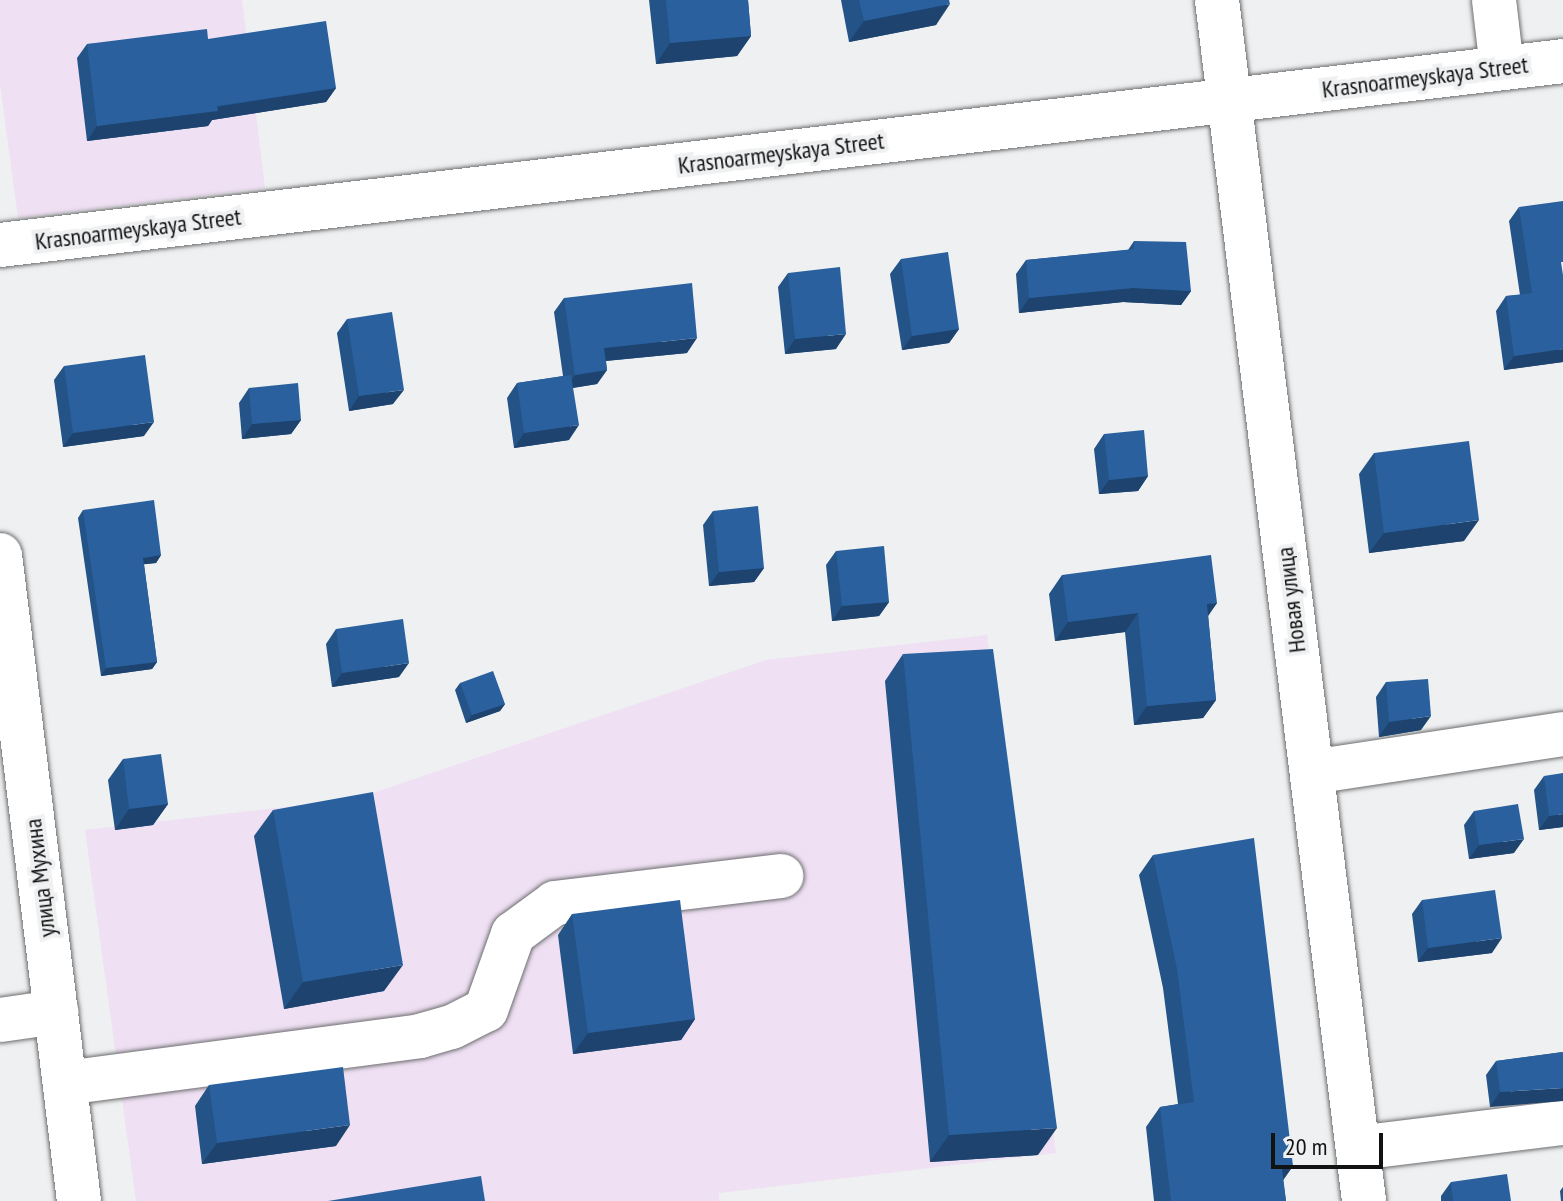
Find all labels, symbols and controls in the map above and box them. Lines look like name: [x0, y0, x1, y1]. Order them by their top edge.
street label: Krasnoarmeyskaya Street: [1320, 50, 1530, 104]
street label: Krasnoarmeyskaya Street: [676, 126, 886, 180]
street label: Krasnoarmeyskaya Street: [33, 202, 243, 256]
street label: Новая улица: [1270, 546, 1312, 654]
street label: улица Мухина: [18, 817, 62, 939]
scale bar: [1275, 1117, 1387, 1167]
text: 20 m: [1285, 1131, 1327, 1162]

